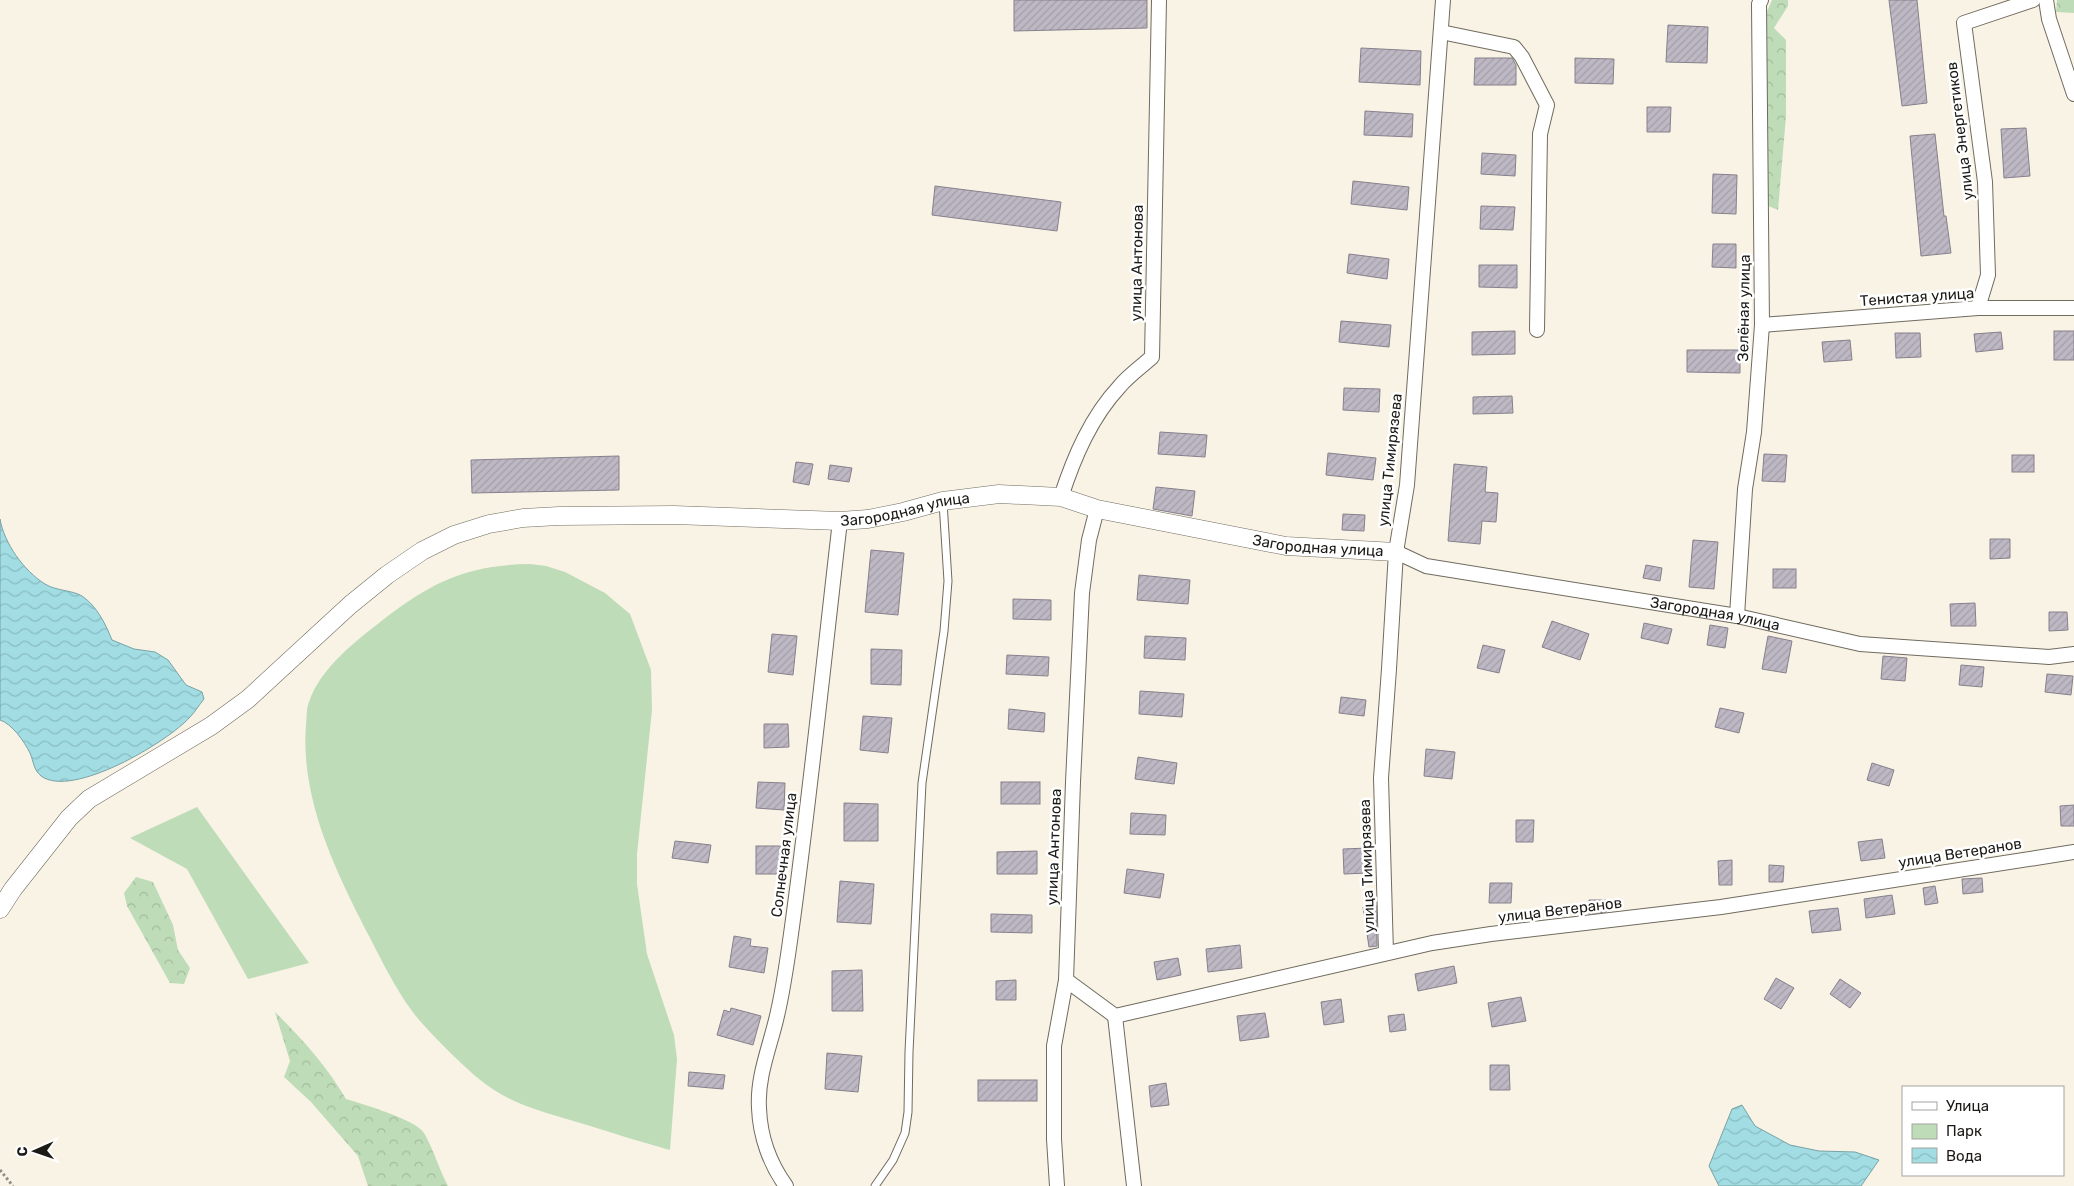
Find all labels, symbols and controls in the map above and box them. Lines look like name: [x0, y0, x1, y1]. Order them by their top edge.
street label: улица Энергетиков: [1943, 61, 1977, 201]
street label: улица Антонова: [1127, 204, 1147, 322]
street label: Зелёная улица: [1734, 254, 1754, 362]
street label: Тенистая улица: [1859, 284, 1975, 310]
street label: улица Тимирязева: [1374, 392, 1406, 528]
street label: Загородная улица: [840, 489, 971, 530]
street label: Загородная улица: [1251, 531, 1384, 560]
street label: Загородная улица: [1649, 593, 1782, 634]
street label: улица Антонова: [1043, 788, 1065, 906]
street label: Солнечная улица: [767, 792, 801, 918]
street label: улица Тимирязева: [1356, 799, 1378, 933]
street label: улица Ветеранов: [1897, 834, 2023, 872]
street label: улица Ветеранов: [1497, 893, 1623, 927]
legend: [1902, 1086, 2064, 1176]
text: Улица: [1946, 1097, 1989, 1115]
text: Парк: [1946, 1122, 1982, 1140]
north arrow: [10, 1126, 60, 1176]
text: С: [14, 1146, 31, 1157]
text: Вода: [1946, 1147, 1982, 1165]

